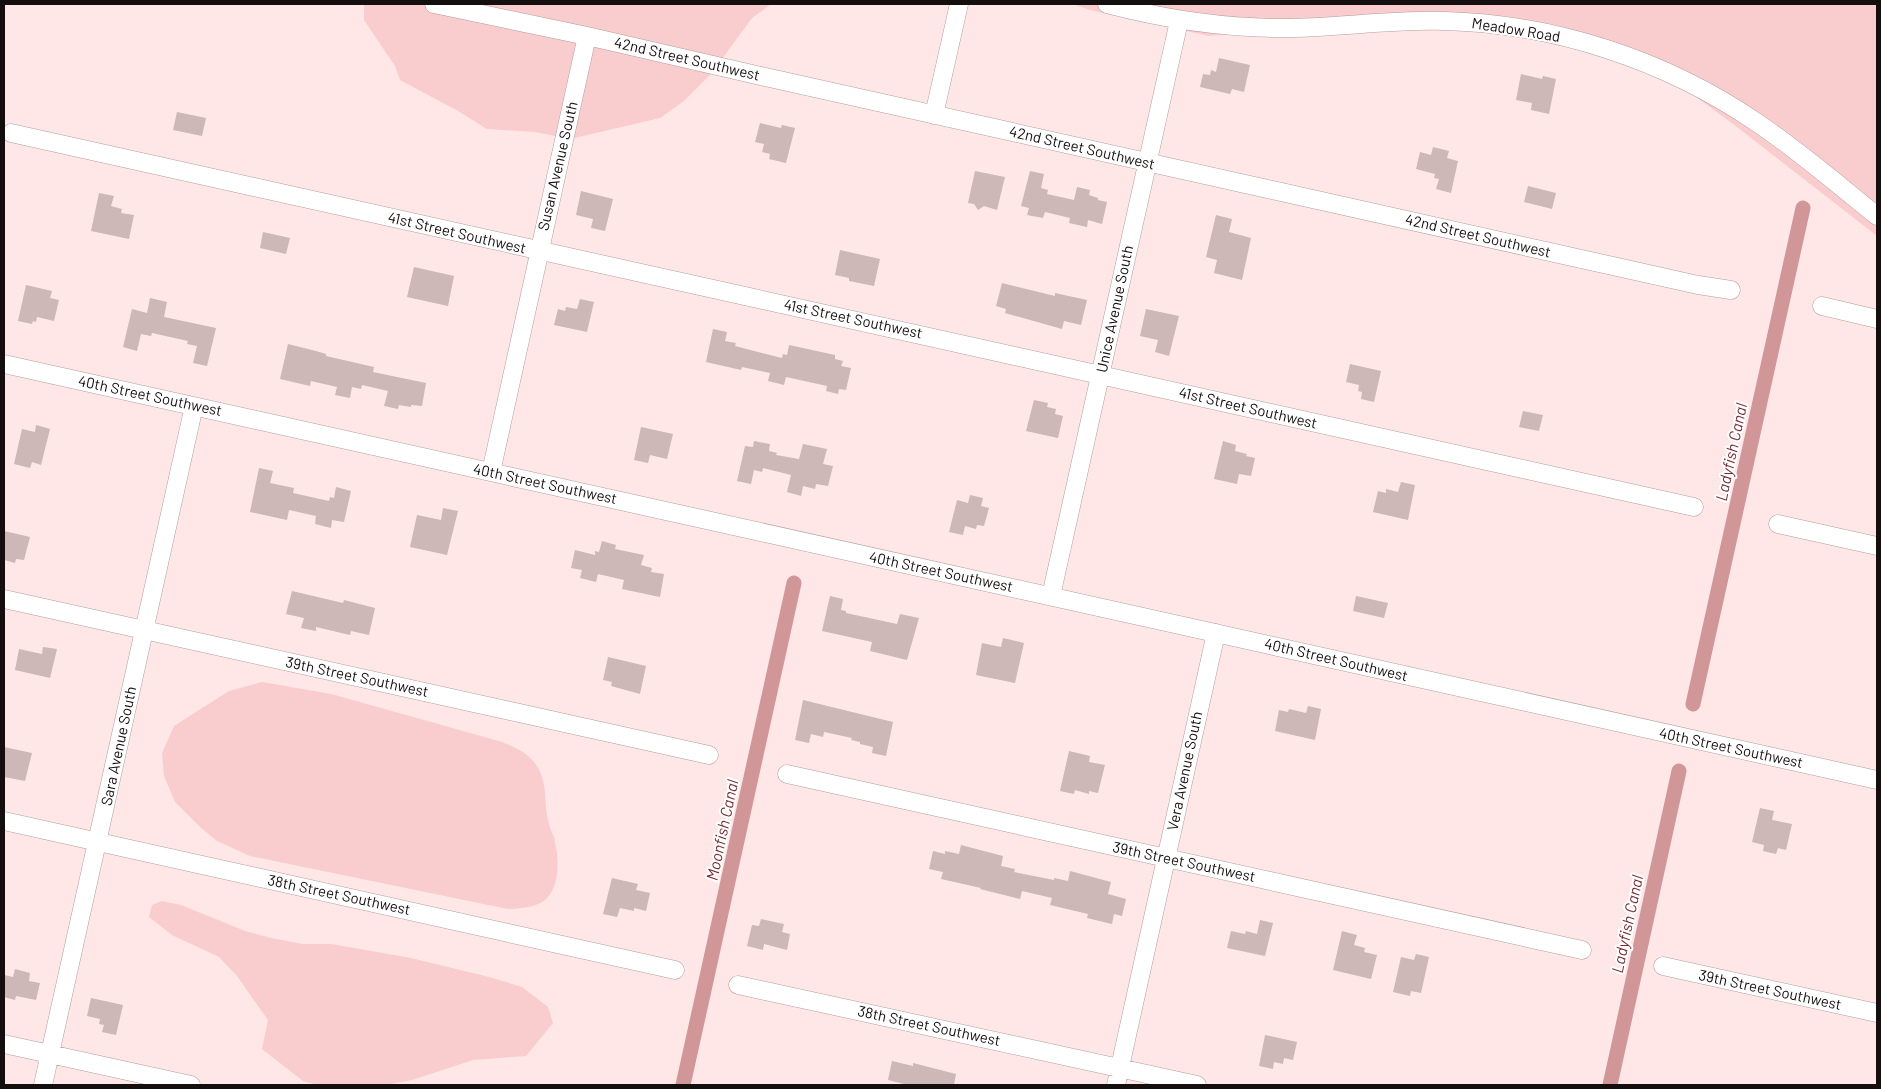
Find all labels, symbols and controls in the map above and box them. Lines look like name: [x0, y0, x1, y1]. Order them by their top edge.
street label: Meadow Road: [1471, 13, 1562, 45]
street label: 42nd Street Southwest: [613, 33, 762, 84]
street label: Susan Avenue South: [533, 99, 581, 232]
street label: 42nd Street Southwest: [1008, 122, 1157, 173]
street label: 41st Street Southwest: [386, 207, 528, 257]
street label: 42nd Street Southwest: [1404, 210, 1553, 261]
street label: Unice Avenue South: [1092, 244, 1136, 374]
street label: 41st Street Southwest: [782, 295, 924, 342]
street label: 40th Street Southwest: [77, 371, 224, 419]
street label: 41st Street Southwest: [1177, 382, 1319, 432]
water label: Ladyfish Canal: [1711, 401, 1750, 503]
street label: 40th Street Southwest: [472, 459, 619, 507]
street label: 40th Street Southwest: [868, 547, 1015, 595]
street label: 40th Street Southwest: [1263, 634, 1410, 684]
street label: 39th Street Southwest: [284, 652, 430, 700]
street label: Sara Avenue South: [97, 684, 139, 807]
street label: Vera Avenue South: [1163, 710, 1205, 832]
street label: 40th Street Southwest: [1658, 723, 1805, 771]
water label: Moonfish Canal: [702, 777, 742, 882]
street label: 39th Street Southwest: [1111, 837, 1257, 885]
street label: 38th Street Southwest: [266, 870, 412, 918]
water label: Ladyfish Canal: [1607, 873, 1646, 975]
street label: 39th Street Southwest: [1697, 965, 1843, 1013]
street label: 38th Street Southwest: [856, 1001, 1002, 1049]

